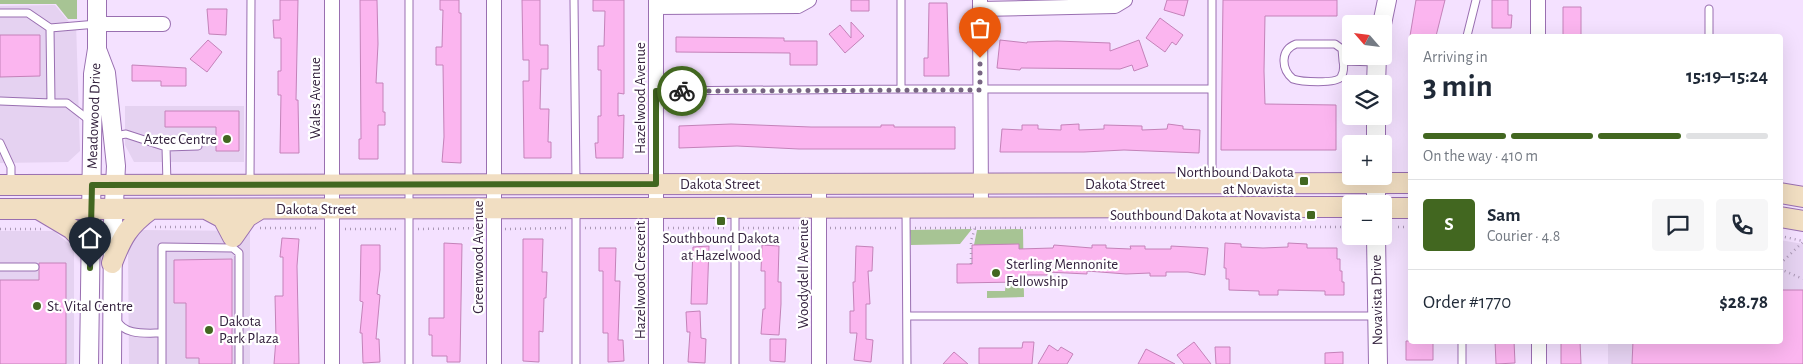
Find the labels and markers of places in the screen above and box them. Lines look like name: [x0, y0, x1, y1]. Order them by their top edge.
pin: [959, 7, 1001, 58]
place label: Aztec Centre: [144, 132, 217, 147]
marker: Aztec Centre: [221, 133, 233, 145]
place label: Northbound Dakota at Novavista: [1177, 165, 1294, 197]
marker: Northbound Dakota at Novavista: [1298, 175, 1310, 187]
place label: Southbound Dakota at Novavista: [1110, 208, 1301, 223]
marker: Southbound Dakota at Novavista: [1305, 209, 1317, 221]
marker: Southbound Dakota at Hazelwood: [715, 215, 727, 227]
pin: [69, 217, 111, 268]
place label: Southbound Dakota at Hazelwood: [662, 231, 780, 263]
place label: Sterling Mennonite Fellowship: [1006, 257, 1118, 289]
marker: Sterling Mennonite Fellowship: [990, 267, 1002, 279]
place label: St. Vital Centre: [47, 299, 133, 314]
marker: St. Vital Centre: [31, 300, 43, 312]
place label: Dakota Park Plaza: [219, 314, 279, 346]
marker: Dakota Park Plaza: [203, 324, 215, 336]

